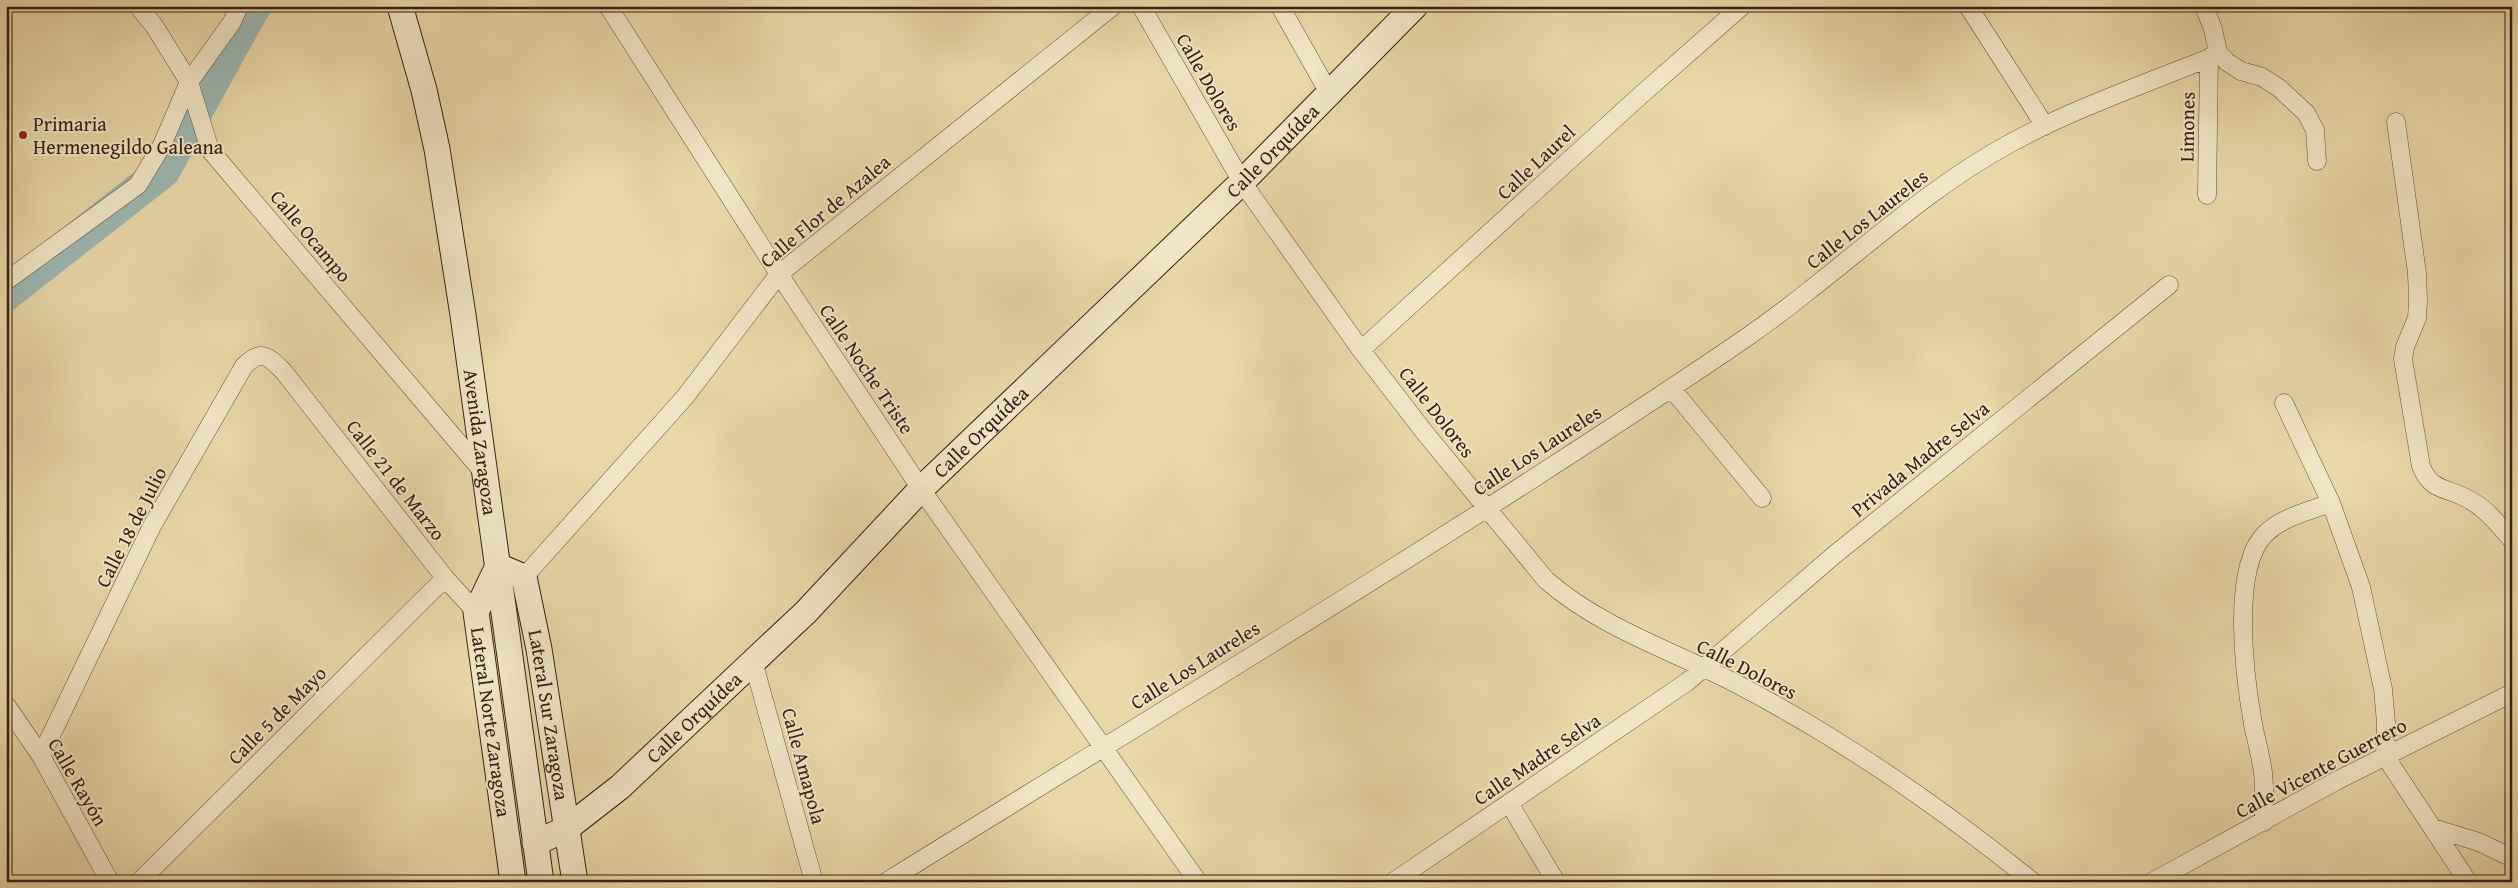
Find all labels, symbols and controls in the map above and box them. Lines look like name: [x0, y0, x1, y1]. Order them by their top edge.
street label: Calle Dolores: [1170, 27, 1249, 136]
street label: Limones: [2171, 91, 2202, 162]
street label: Calle Orquídea: [1219, 96, 1326, 204]
place label: Primaria Hermenegildo Galeana: [33, 109, 224, 161]
street label: Calle Laurel: [1490, 117, 1582, 206]
marker: Primaria Hermenegildo Galeana: [17, 129, 29, 141]
street label: Calle Flor de Azalea: [753, 147, 897, 274]
street label: Calle Los Laureles: [1799, 162, 1934, 276]
street label: Calle Ocampo: [264, 183, 359, 288]
street label: Calle Noche Triste: [813, 298, 922, 440]
street label: Calle Dolores: [1392, 360, 1482, 464]
street label: Avenida Zaragoza: [457, 367, 505, 517]
street label: Calle Orquídea: [926, 378, 1035, 484]
street label: Privada Madre Selva: [1844, 393, 1995, 523]
street label: Calle Los Laureles: [1467, 397, 1607, 502]
street label: Calle 21 de Marzo: [340, 413, 453, 546]
street label: Calle 18 de Julio: [88, 461, 173, 592]
street label: Calle Los Laureles: [1124, 613, 1265, 716]
street label: Lateral Norte Zaragoza: [464, 625, 519, 819]
street label: Lateral Sur Zaragoza: [521, 627, 577, 803]
street label: Calle Dolores: [1692, 631, 1802, 706]
street label: Calle 5 de Mayo: [221, 659, 333, 771]
street label: Calle Orquídea: [639, 664, 748, 769]
street label: Calle Amapola: [775, 704, 834, 828]
street label: Calle Madre Selva: [1468, 705, 1606, 812]
street label: Calle Vicente Guerrero: [2230, 710, 2411, 825]
street label: Calle Rayón: [41, 732, 115, 831]

